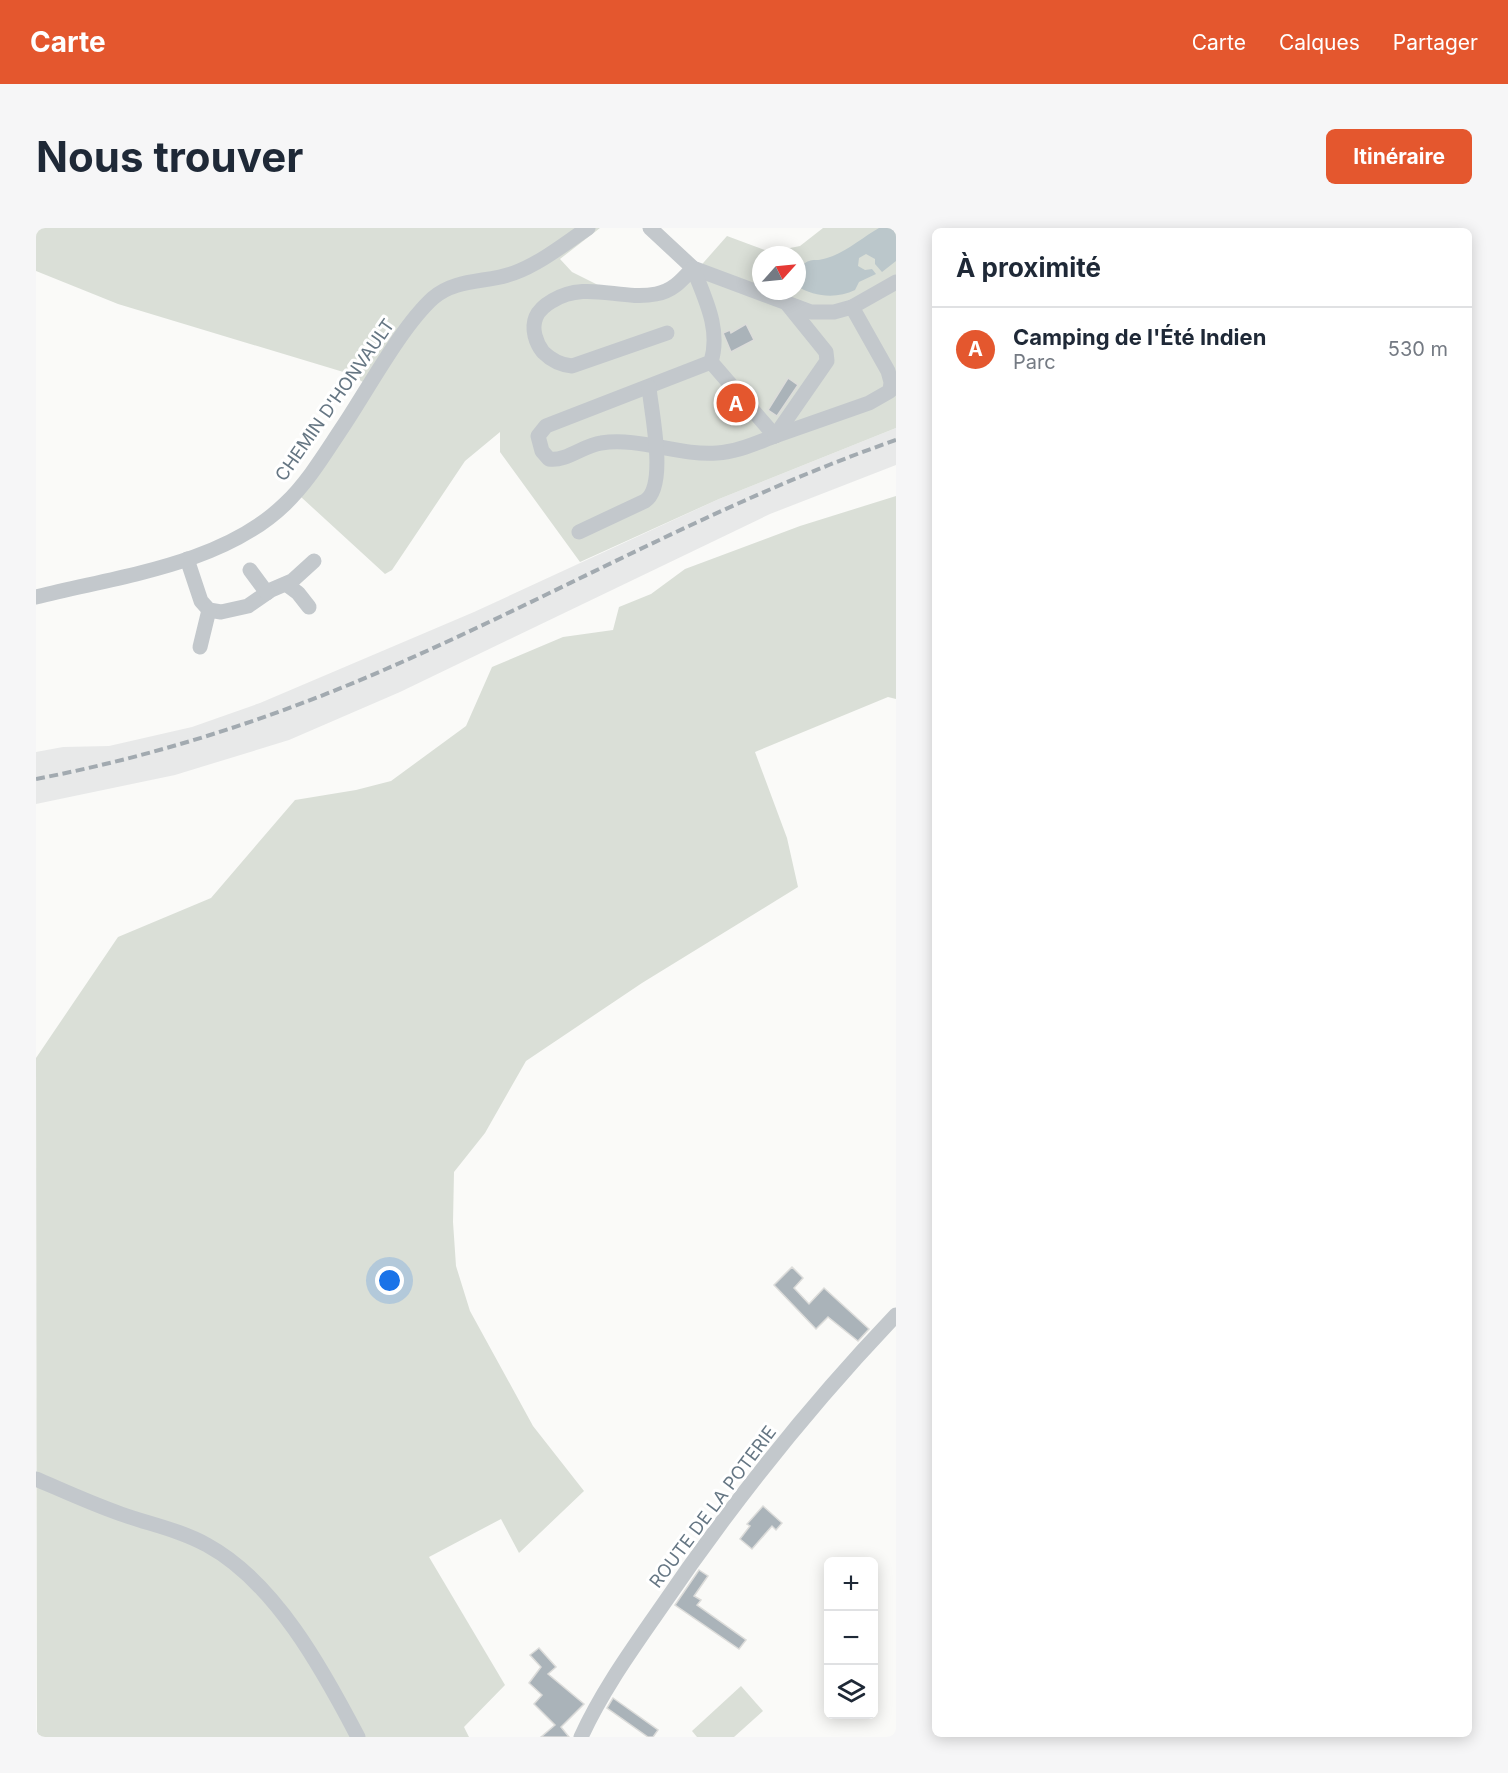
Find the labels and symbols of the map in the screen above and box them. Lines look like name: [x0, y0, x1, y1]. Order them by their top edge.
north arrow: [752, 246, 806, 300]
street label: CHEMIN D'HONVAULT: [271, 315, 399, 485]
pin: A: [716, 380, 756, 426]
your location: [375, 1266, 404, 1295]
street label: ROUTE DE LA POTERIE: [645, 1422, 780, 1592]

